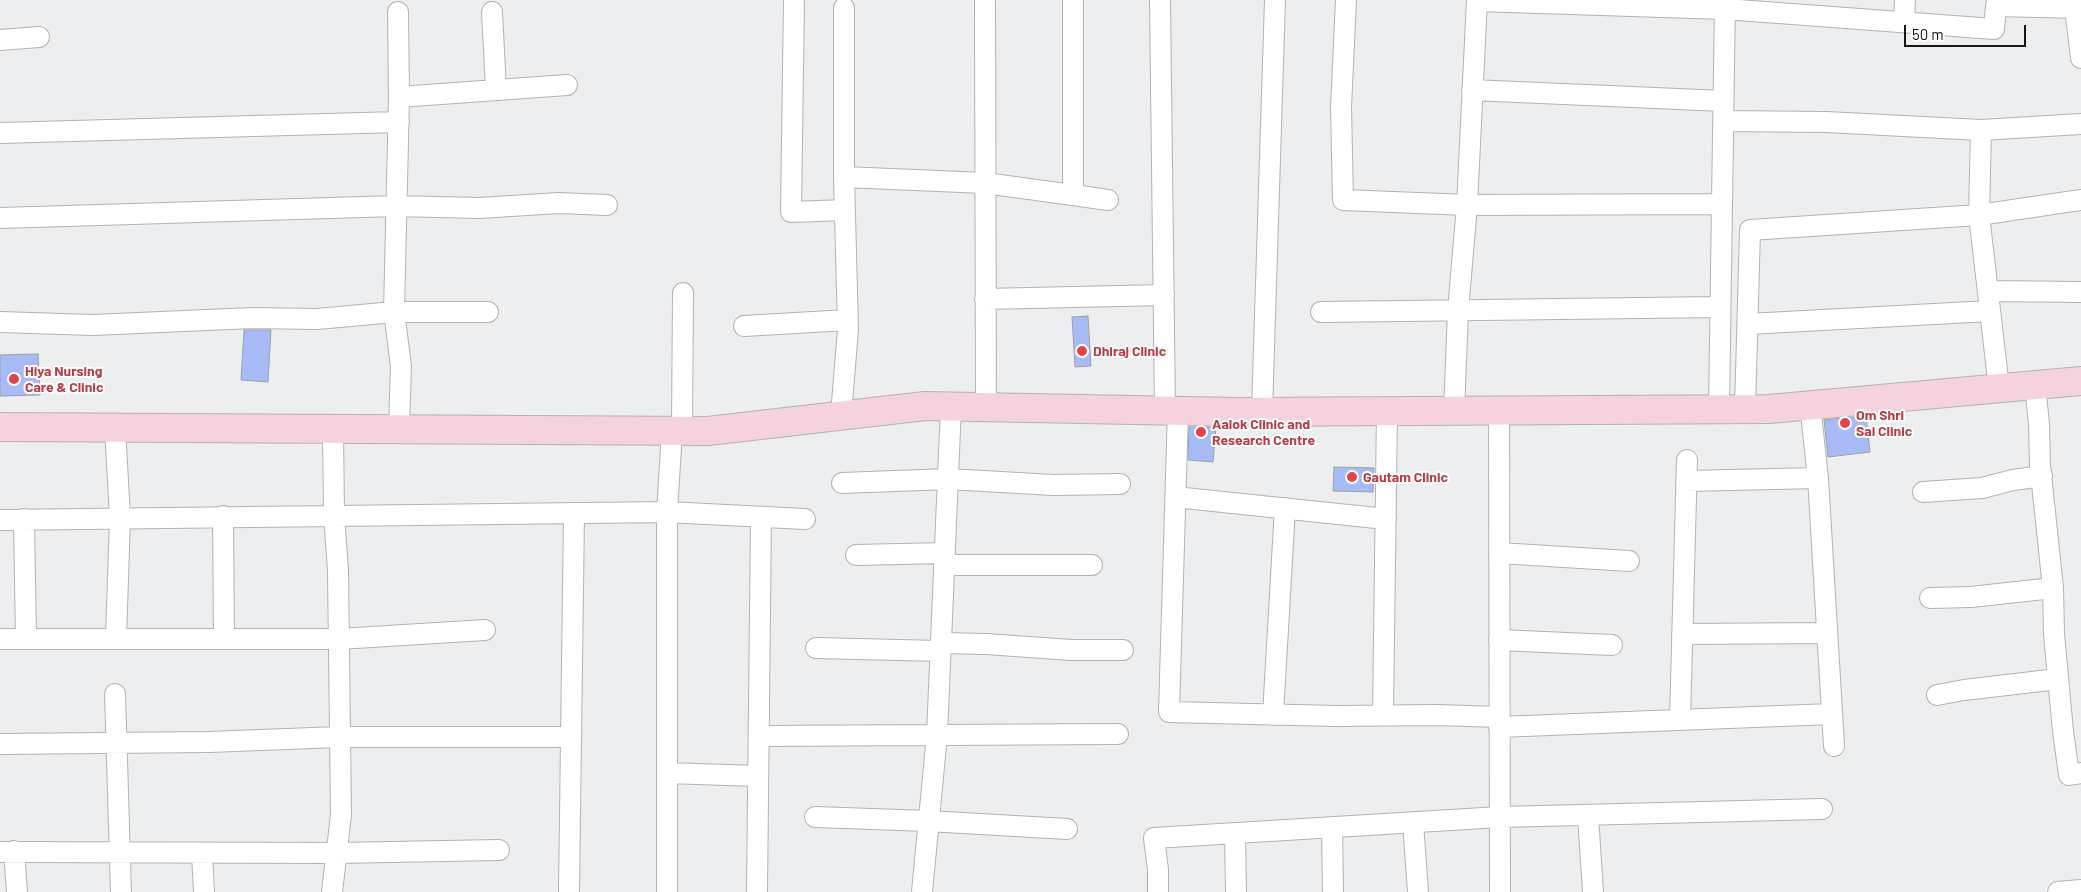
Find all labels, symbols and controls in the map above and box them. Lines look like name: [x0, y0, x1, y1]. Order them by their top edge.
scale bar: [1906, 15, 2028, 47]
text: 50 m: [1912, 25, 1944, 43]
place label: Dhiraj Clinic: [1093, 343, 1166, 359]
marker: Dhiraj Clinic: [1075, 344, 1089, 358]
place label: Hiya Nursing Care & Clinic: [25, 363, 103, 396]
marker: Hiya Nursing Care & Clinic: [7, 372, 21, 386]
place label: Om Shri Sai Clinic: [1856, 407, 1912, 440]
place label: Aalok Clinic and Research Centre: [1212, 416, 1315, 448]
marker: Om Shri Sai Clinic: [1838, 416, 1852, 430]
marker: Aalok Clinic and Research Centre: [1194, 425, 1208, 439]
place label: Gautam Clinic: [1363, 469, 1448, 485]
marker: Gautam Clinic: [1345, 470, 1359, 484]

